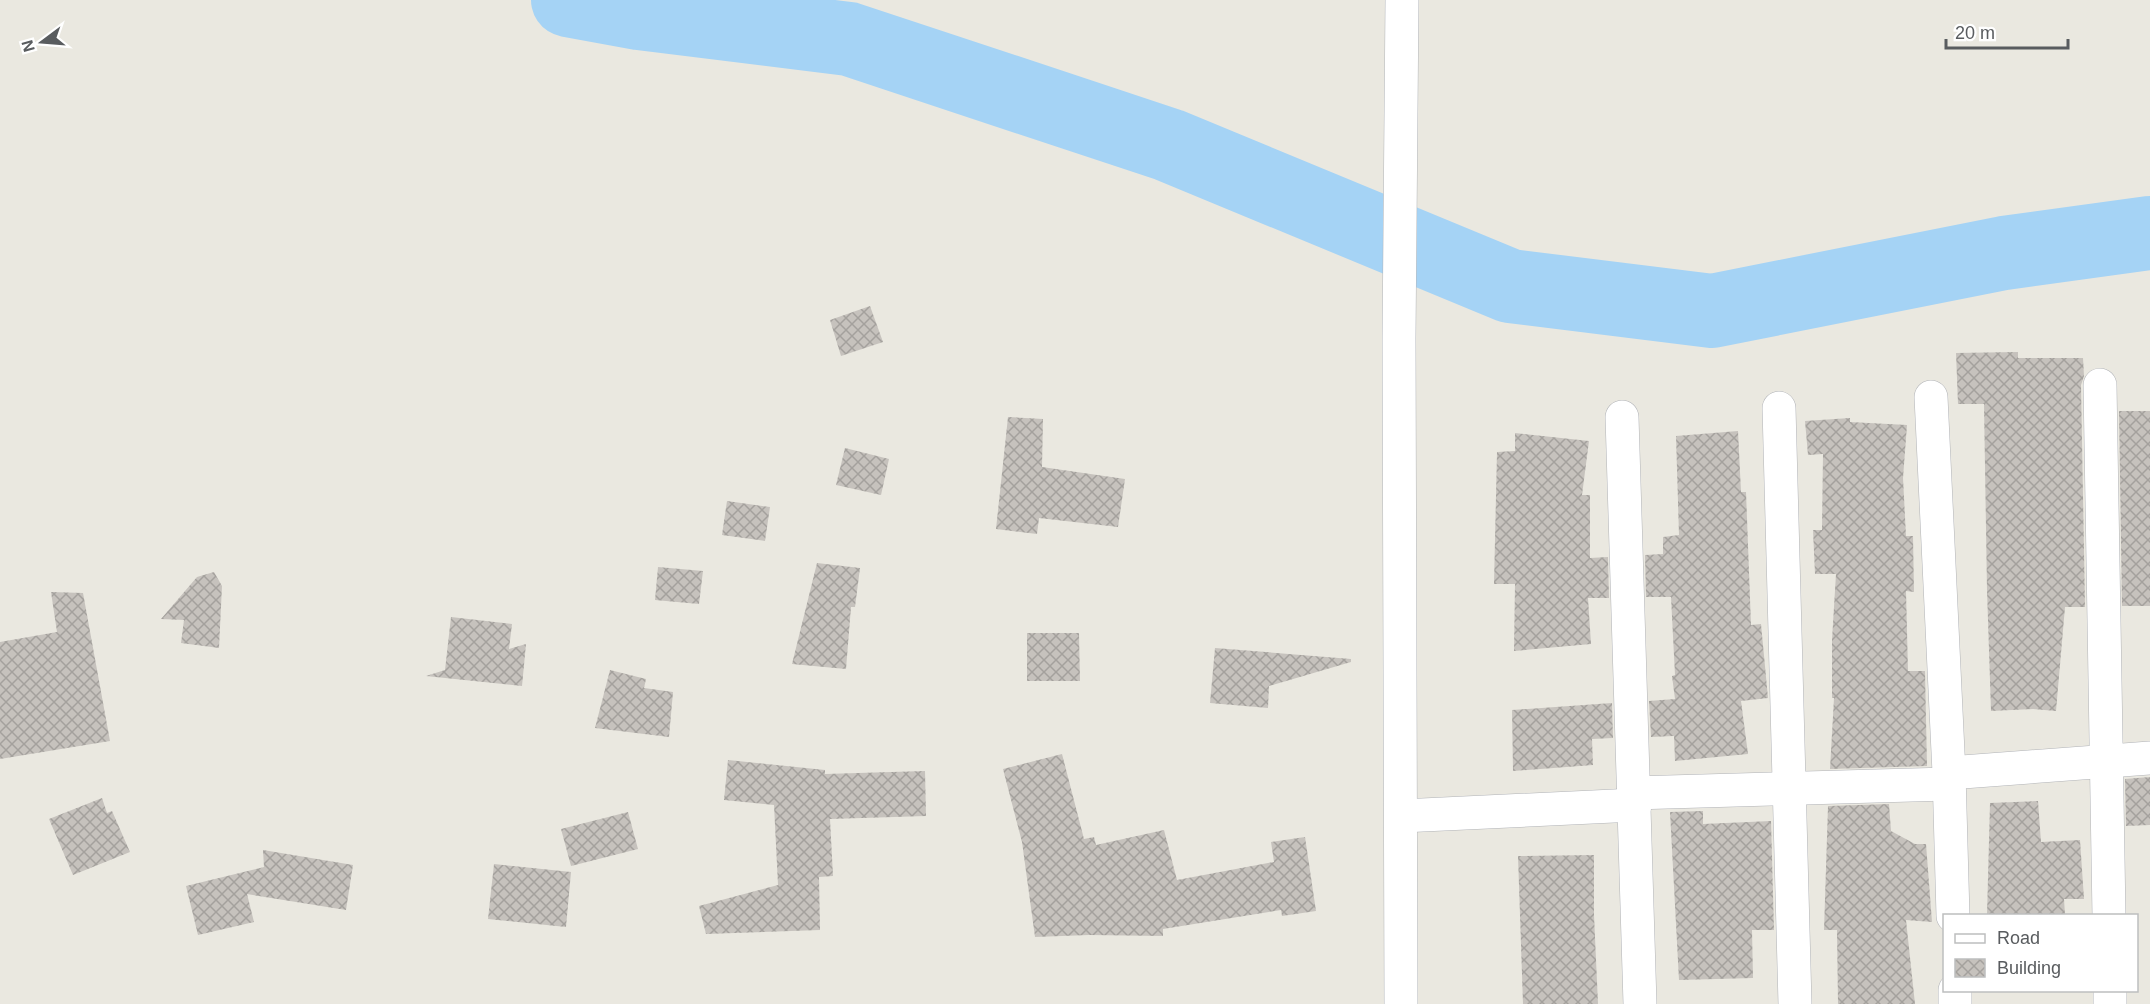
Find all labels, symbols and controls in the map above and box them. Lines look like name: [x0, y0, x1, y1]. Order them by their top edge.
north arrow: [12, 12, 72, 72]
scale bar: [1946, 12, 2068, 50]
text: 20 m: [1955, 23, 1995, 43]
text: N: [18, 38, 38, 54]
legend: [1943, 914, 2138, 992]
text: Road: [1997, 928, 2040, 948]
text: Building: [1997, 958, 2061, 978]

